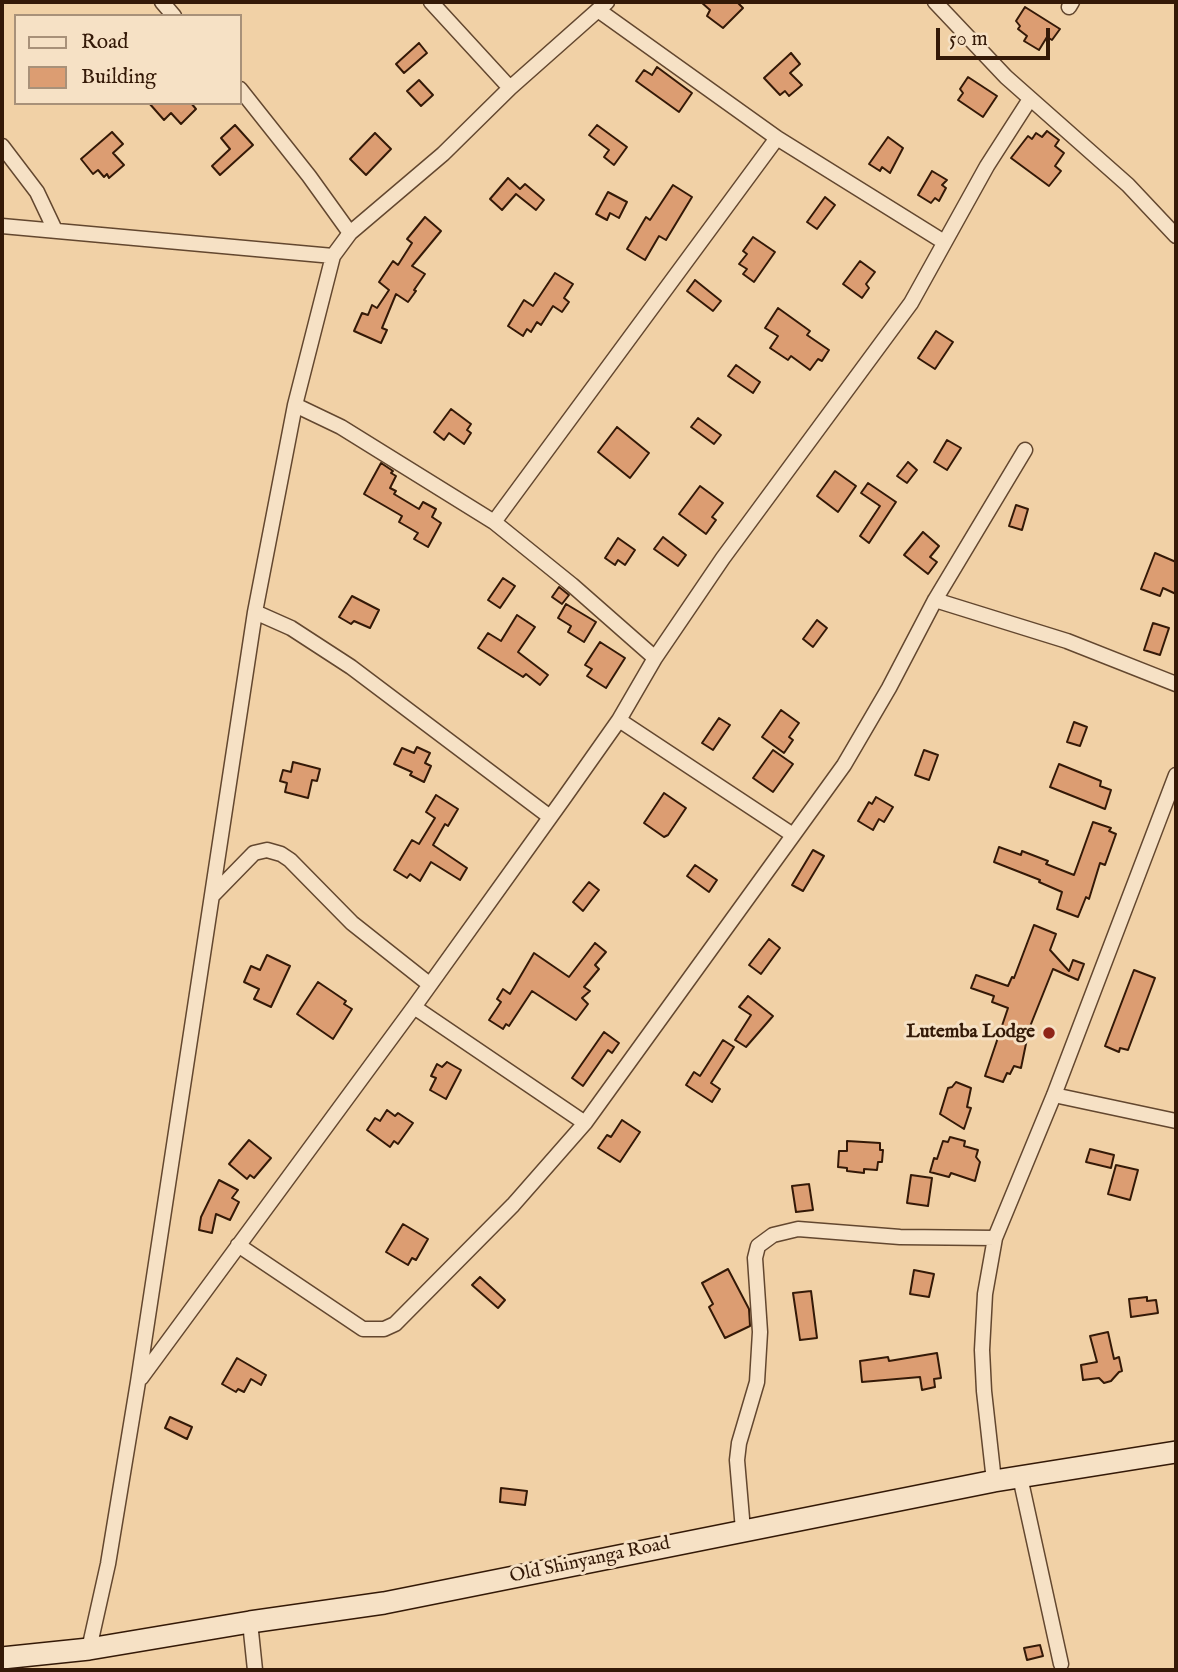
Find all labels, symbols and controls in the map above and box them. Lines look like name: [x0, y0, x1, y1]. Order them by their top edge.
legend: [14, 14, 242, 105]
scale bar: [940, 14, 1054, 58]
text: 50 m: [949, 26, 988, 53]
text: Road: [81, 29, 128, 56]
text: Building: [81, 64, 156, 91]
place label: Lutemba Lodge: [906, 1022, 1035, 1044]
marker: Lutemba Lodge: [1041, 1025, 1057, 1041]
street label: Old Shinyanga Road: [508, 1533, 672, 1589]

